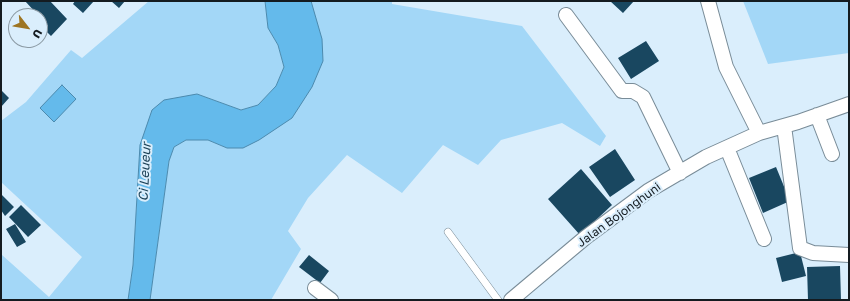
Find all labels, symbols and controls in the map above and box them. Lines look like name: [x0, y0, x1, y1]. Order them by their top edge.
north arrow: [8, 8, 48, 48]
text: U: [30, 27, 45, 41]
water label: Ci Leueur: [136, 142, 154, 202]
street label: Jalan Bojonghuni: [574, 180, 664, 250]

